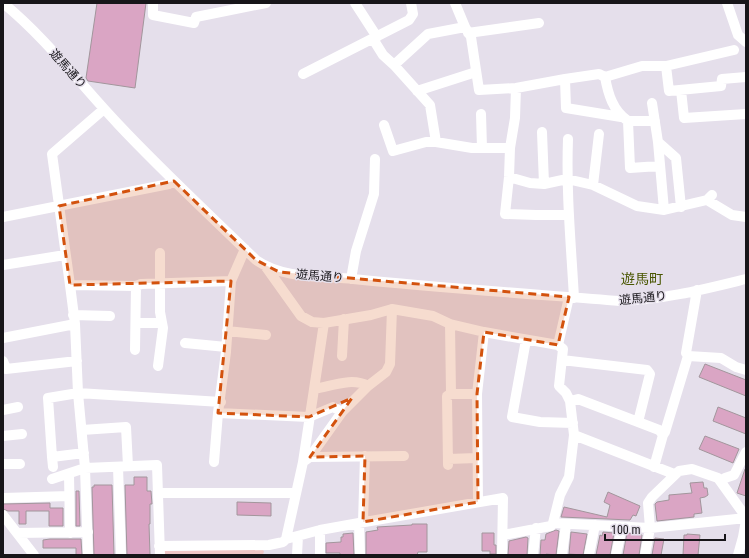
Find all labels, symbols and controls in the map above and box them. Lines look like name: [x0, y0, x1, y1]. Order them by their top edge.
street label: 遊馬通り: [47, 46, 89, 92]
street label: 遊馬通り: [295, 267, 345, 285]
district label: 遊馬町: [621, 271, 663, 287]
street label: 遊馬通り: [618, 289, 668, 307]
scale bar: [605, 516, 725, 542]
text: 100 m: [611, 523, 641, 537]

